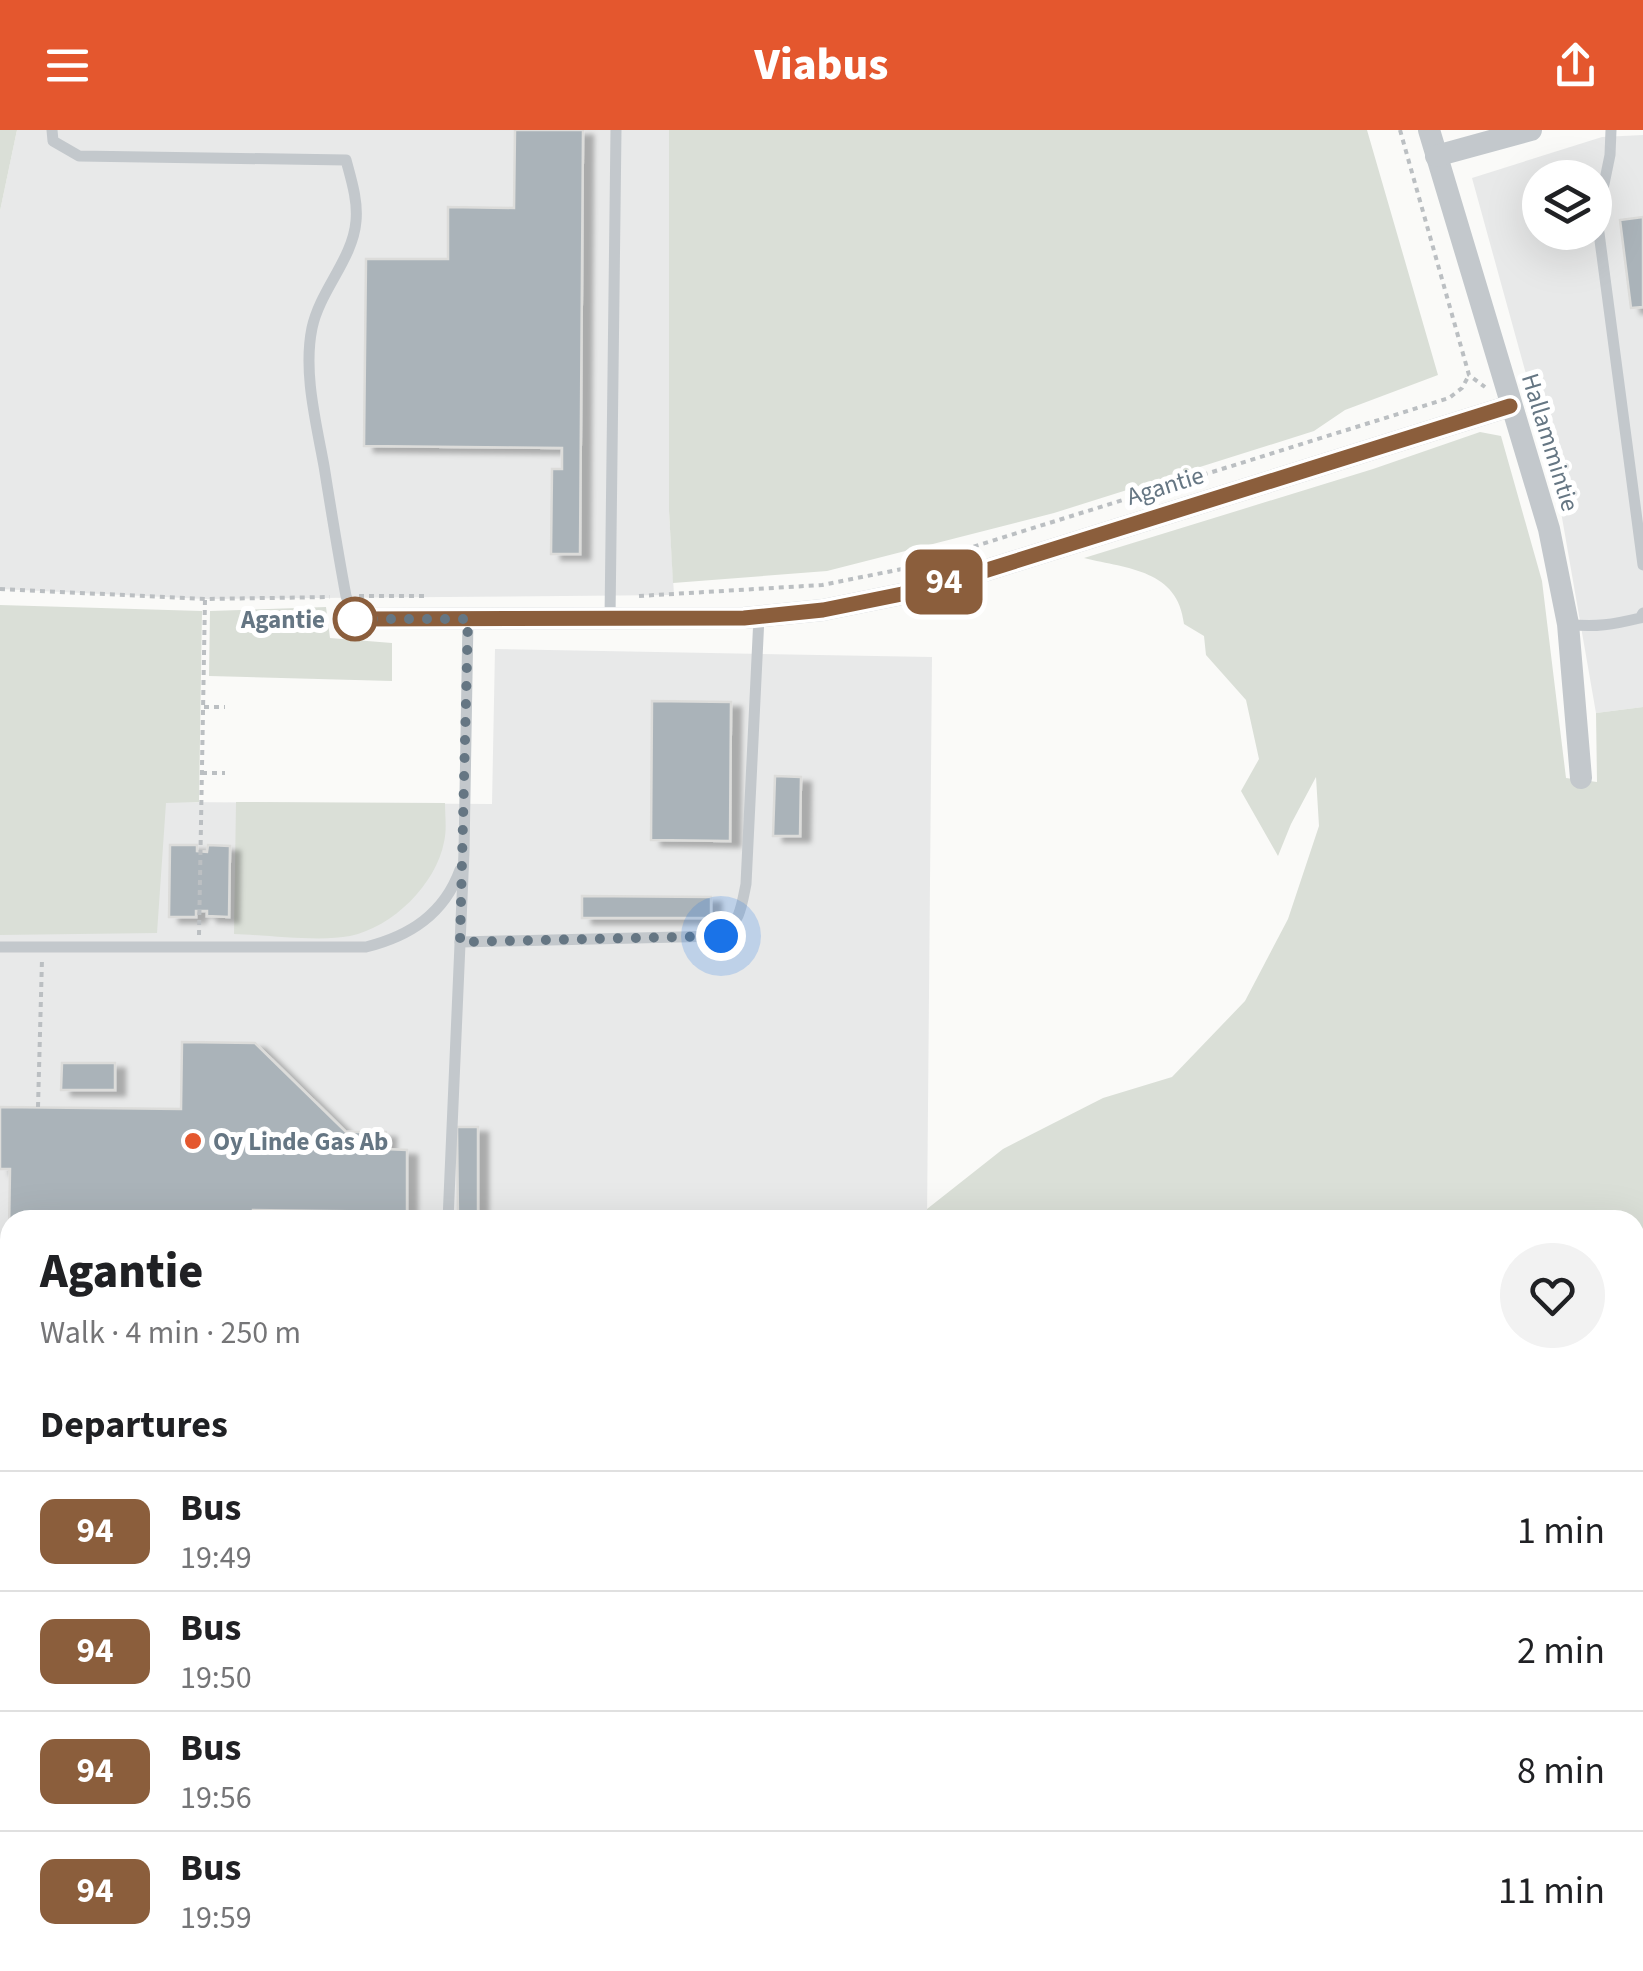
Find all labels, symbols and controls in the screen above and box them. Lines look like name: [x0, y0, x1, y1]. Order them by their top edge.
text: Viabus: [755, 33, 888, 97]
icon: menu: [40, 38, 95, 93]
icon: share: [1548, 38, 1603, 93]
map controls: [1522, 160, 1612, 250]
button: layers: [1522, 160, 1612, 250]
street label: Hallammintie: [1512, 369, 1588, 516]
street label: Agantie: [1122, 457, 1208, 515]
line badge: 94: [899, 550, 989, 614]
text: 94: [926, 557, 962, 607]
marker: Agantie: [334, 598, 376, 640]
place label: Agantie: [240, 602, 325, 638]
your location: [696, 911, 746, 961]
place label: Oy Linde Gas Ab: [213, 1124, 388, 1160]
marker: Oy Linde Gas Ab: [182, 1130, 204, 1152]
text: Agantie: [40, 1238, 203, 1306]
button: heart: [1500, 1243, 1605, 1348]
text: Walk · 4 min · 250 m: [40, 1310, 301, 1356]
text: Departures: [40, 1398, 228, 1452]
text: Bus: [180, 1481, 241, 1535]
text: 1 min: [1517, 1504, 1605, 1558]
text: 94: [77, 1506, 113, 1556]
text: 19:49: [180, 1535, 252, 1581]
text: Bus: [180, 1601, 241, 1655]
text: 2 min: [1517, 1624, 1605, 1678]
text: 94: [77, 1626, 113, 1676]
text: 19:50: [180, 1655, 252, 1701]
text: Bus: [180, 1721, 241, 1775]
text: 8 min: [1517, 1744, 1605, 1798]
text: 94: [77, 1746, 113, 1796]
text: 19:56: [180, 1775, 252, 1821]
text: Bus: [180, 1841, 241, 1895]
text: 11 min: [1498, 1864, 1605, 1918]
text: 94: [77, 1866, 113, 1916]
text: 19:59: [180, 1895, 252, 1941]

